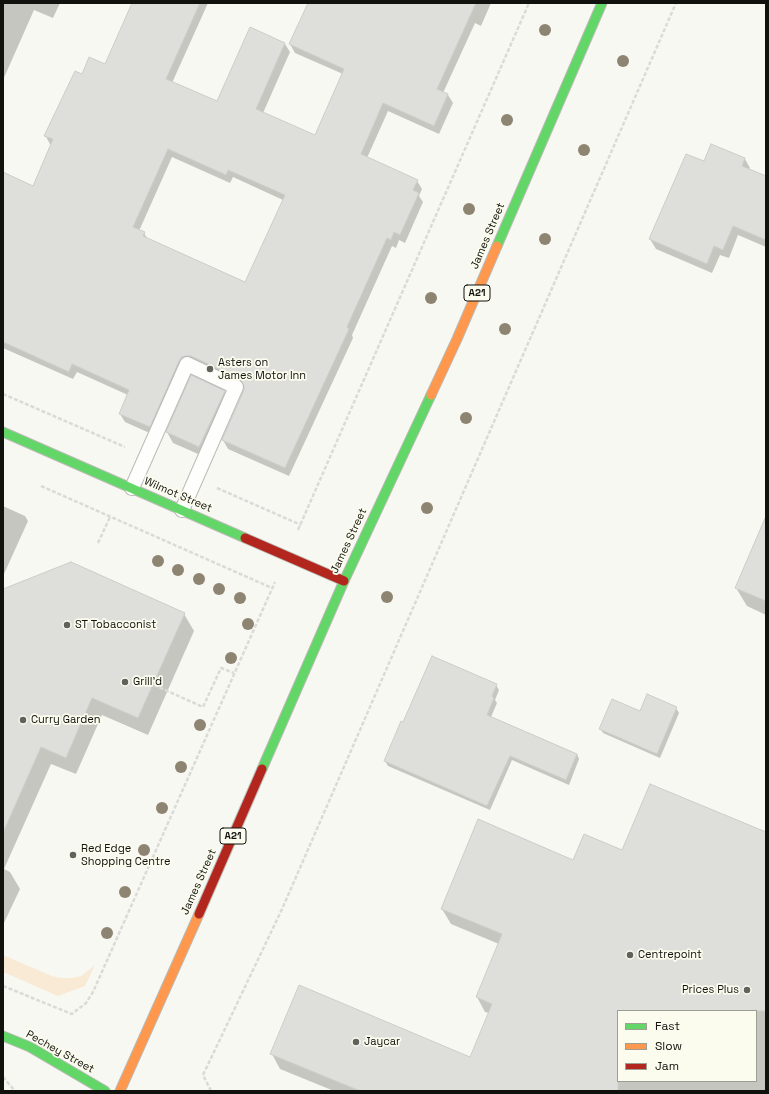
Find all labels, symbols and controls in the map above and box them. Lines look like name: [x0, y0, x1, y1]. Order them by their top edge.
street label: James Street: [468, 201, 508, 271]
road number: A21: [464, 285, 490, 301]
place label: Asters on James Motor Inn: [218, 356, 306, 382]
marker: Asters on James Motor Inn: [205, 364, 215, 374]
street label: Wilmot Street: [142, 475, 214, 515]
street label: James Street: [328, 506, 370, 576]
place label: ST Tobacconist: [75, 618, 156, 632]
marker: ST Tobacconist: [62, 620, 72, 630]
place label: Grill'd: [133, 675, 162, 689]
marker: Grill'd: [120, 677, 130, 687]
place label: Curry Garden: [31, 713, 101, 727]
marker: Curry Garden: [18, 715, 28, 725]
road number: A21: [220, 828, 246, 844]
place label: Red Edge Shopping Centre: [81, 842, 170, 868]
street label: James Street: [179, 847, 219, 917]
marker: Red Edge Shopping Centre: [68, 850, 78, 860]
place label: Centrepoint: [638, 948, 702, 962]
marker: Centrepoint: [625, 950, 635, 960]
place label: Prices Plus: [682, 983, 739, 997]
marker: Prices Plus: [742, 985, 752, 995]
legend: [617, 1010, 757, 1082]
text: Fast: [655, 1018, 680, 1034]
street label: Pechey Street: [24, 1028, 96, 1076]
place label: Jaycar: [364, 1035, 400, 1049]
marker: Jaycar: [351, 1037, 361, 1047]
text: Slow: [655, 1038, 682, 1054]
text: Jam: [655, 1058, 679, 1074]

